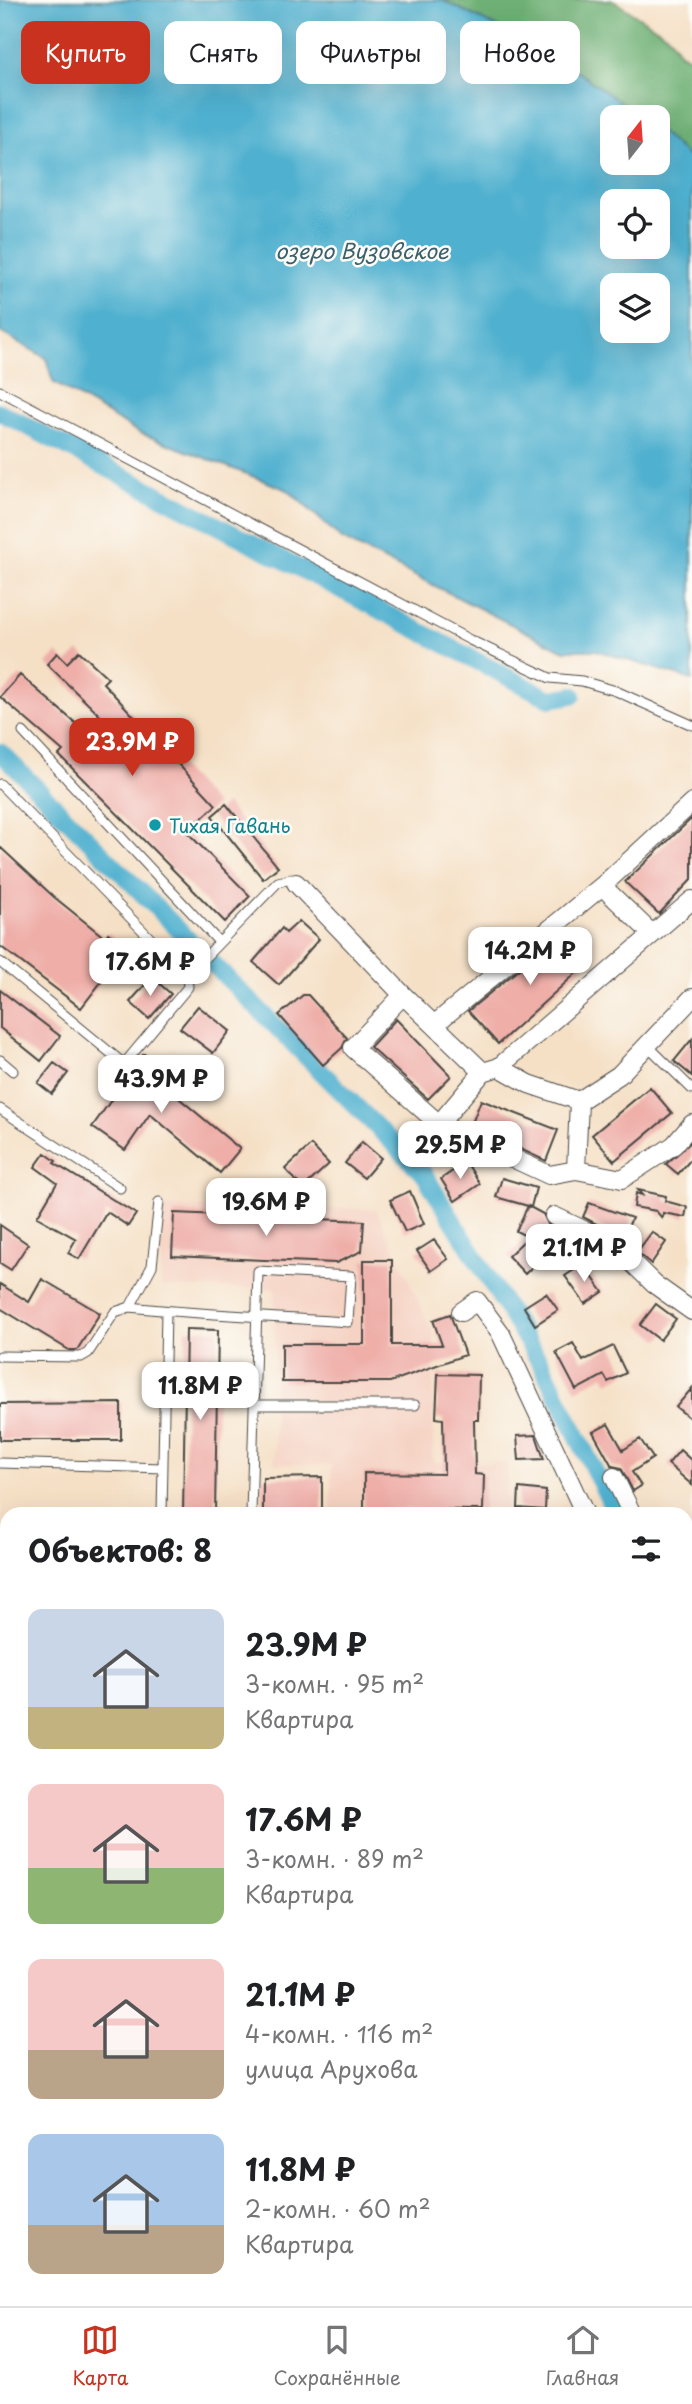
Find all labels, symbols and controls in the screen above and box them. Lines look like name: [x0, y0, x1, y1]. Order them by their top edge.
chip: Купить: [21, 21, 150, 84]
chip: Снять: [164, 21, 282, 84]
chip: Фильтры: [296, 21, 446, 84]
chip: Новое: [460, 21, 580, 84]
north arrow: [600, 105, 670, 175]
map controls: [600, 105, 670, 343]
button: locate: [600, 189, 670, 259]
water label: озеро Вузовское: [275, 234, 450, 266]
button: layers: [600, 273, 670, 343]
pin: 23.9M ₽: [67, 718, 197, 778]
text: 23.9M ₽: [85, 723, 179, 758]
place label: Тихая Гавань: [169, 811, 291, 839]
marker: Тихая Гавань: [147, 817, 163, 833]
pin: 14.2M ₽: [465, 928, 595, 987]
text: 14.2M ₽: [484, 932, 576, 967]
pin: 17.6M ₽: [85, 939, 215, 998]
text: 17.6M ₽: [105, 943, 195, 978]
pin: 43.9M ₽: [96, 1056, 226, 1115]
text: 43.9M ₽: [114, 1060, 208, 1095]
pin: 29.5M ₽: [395, 1122, 525, 1181]
text: 29.5M ₽: [414, 1126, 506, 1161]
pin: 19.6M ₽: [201, 1178, 331, 1238]
text: 19.6M ₽: [222, 1183, 310, 1218]
pin: 21.1M ₽: [519, 1224, 649, 1284]
text: 21.1M ₽: [542, 1229, 626, 1264]
pin: 11.8M ₽: [135, 1362, 265, 1422]
text: 11.8M ₽: [158, 1367, 242, 1402]
text: Объектов: 8: [28, 1527, 212, 1572]
icon: filters: [627, 1530, 665, 1568]
text: 23.9M ₽: [245, 1621, 367, 1666]
icon: home: [84, 1637, 168, 1721]
text: 3-комн. · 95 m²: [245, 1666, 424, 1701]
text: Квартира: [245, 1701, 353, 1736]
text: 17.6M ₽: [245, 1796, 362, 1841]
icon: home: [84, 1812, 168, 1896]
text: 3-комн. · 89 m²: [245, 1841, 424, 1876]
text: Квартира: [245, 1876, 353, 1911]
text: 21.1M ₽: [245, 1971, 355, 2016]
icon: home: [84, 1987, 168, 2071]
text: 4-комн. · 116 m²: [245, 2016, 433, 2051]
text: улица Арухова: [245, 2051, 418, 2086]
text: 11.8M ₽: [245, 2146, 355, 2191]
icon: home: [84, 2162, 168, 2246]
text: 2-комн. · 60 m²: [245, 2191, 431, 2226]
text: Квартира: [245, 2226, 353, 2261]
tab: Карта: [73, 2321, 128, 2391]
tab: Сохранённые: [274, 2321, 401, 2391]
tab: Главная: [546, 2321, 619, 2391]

